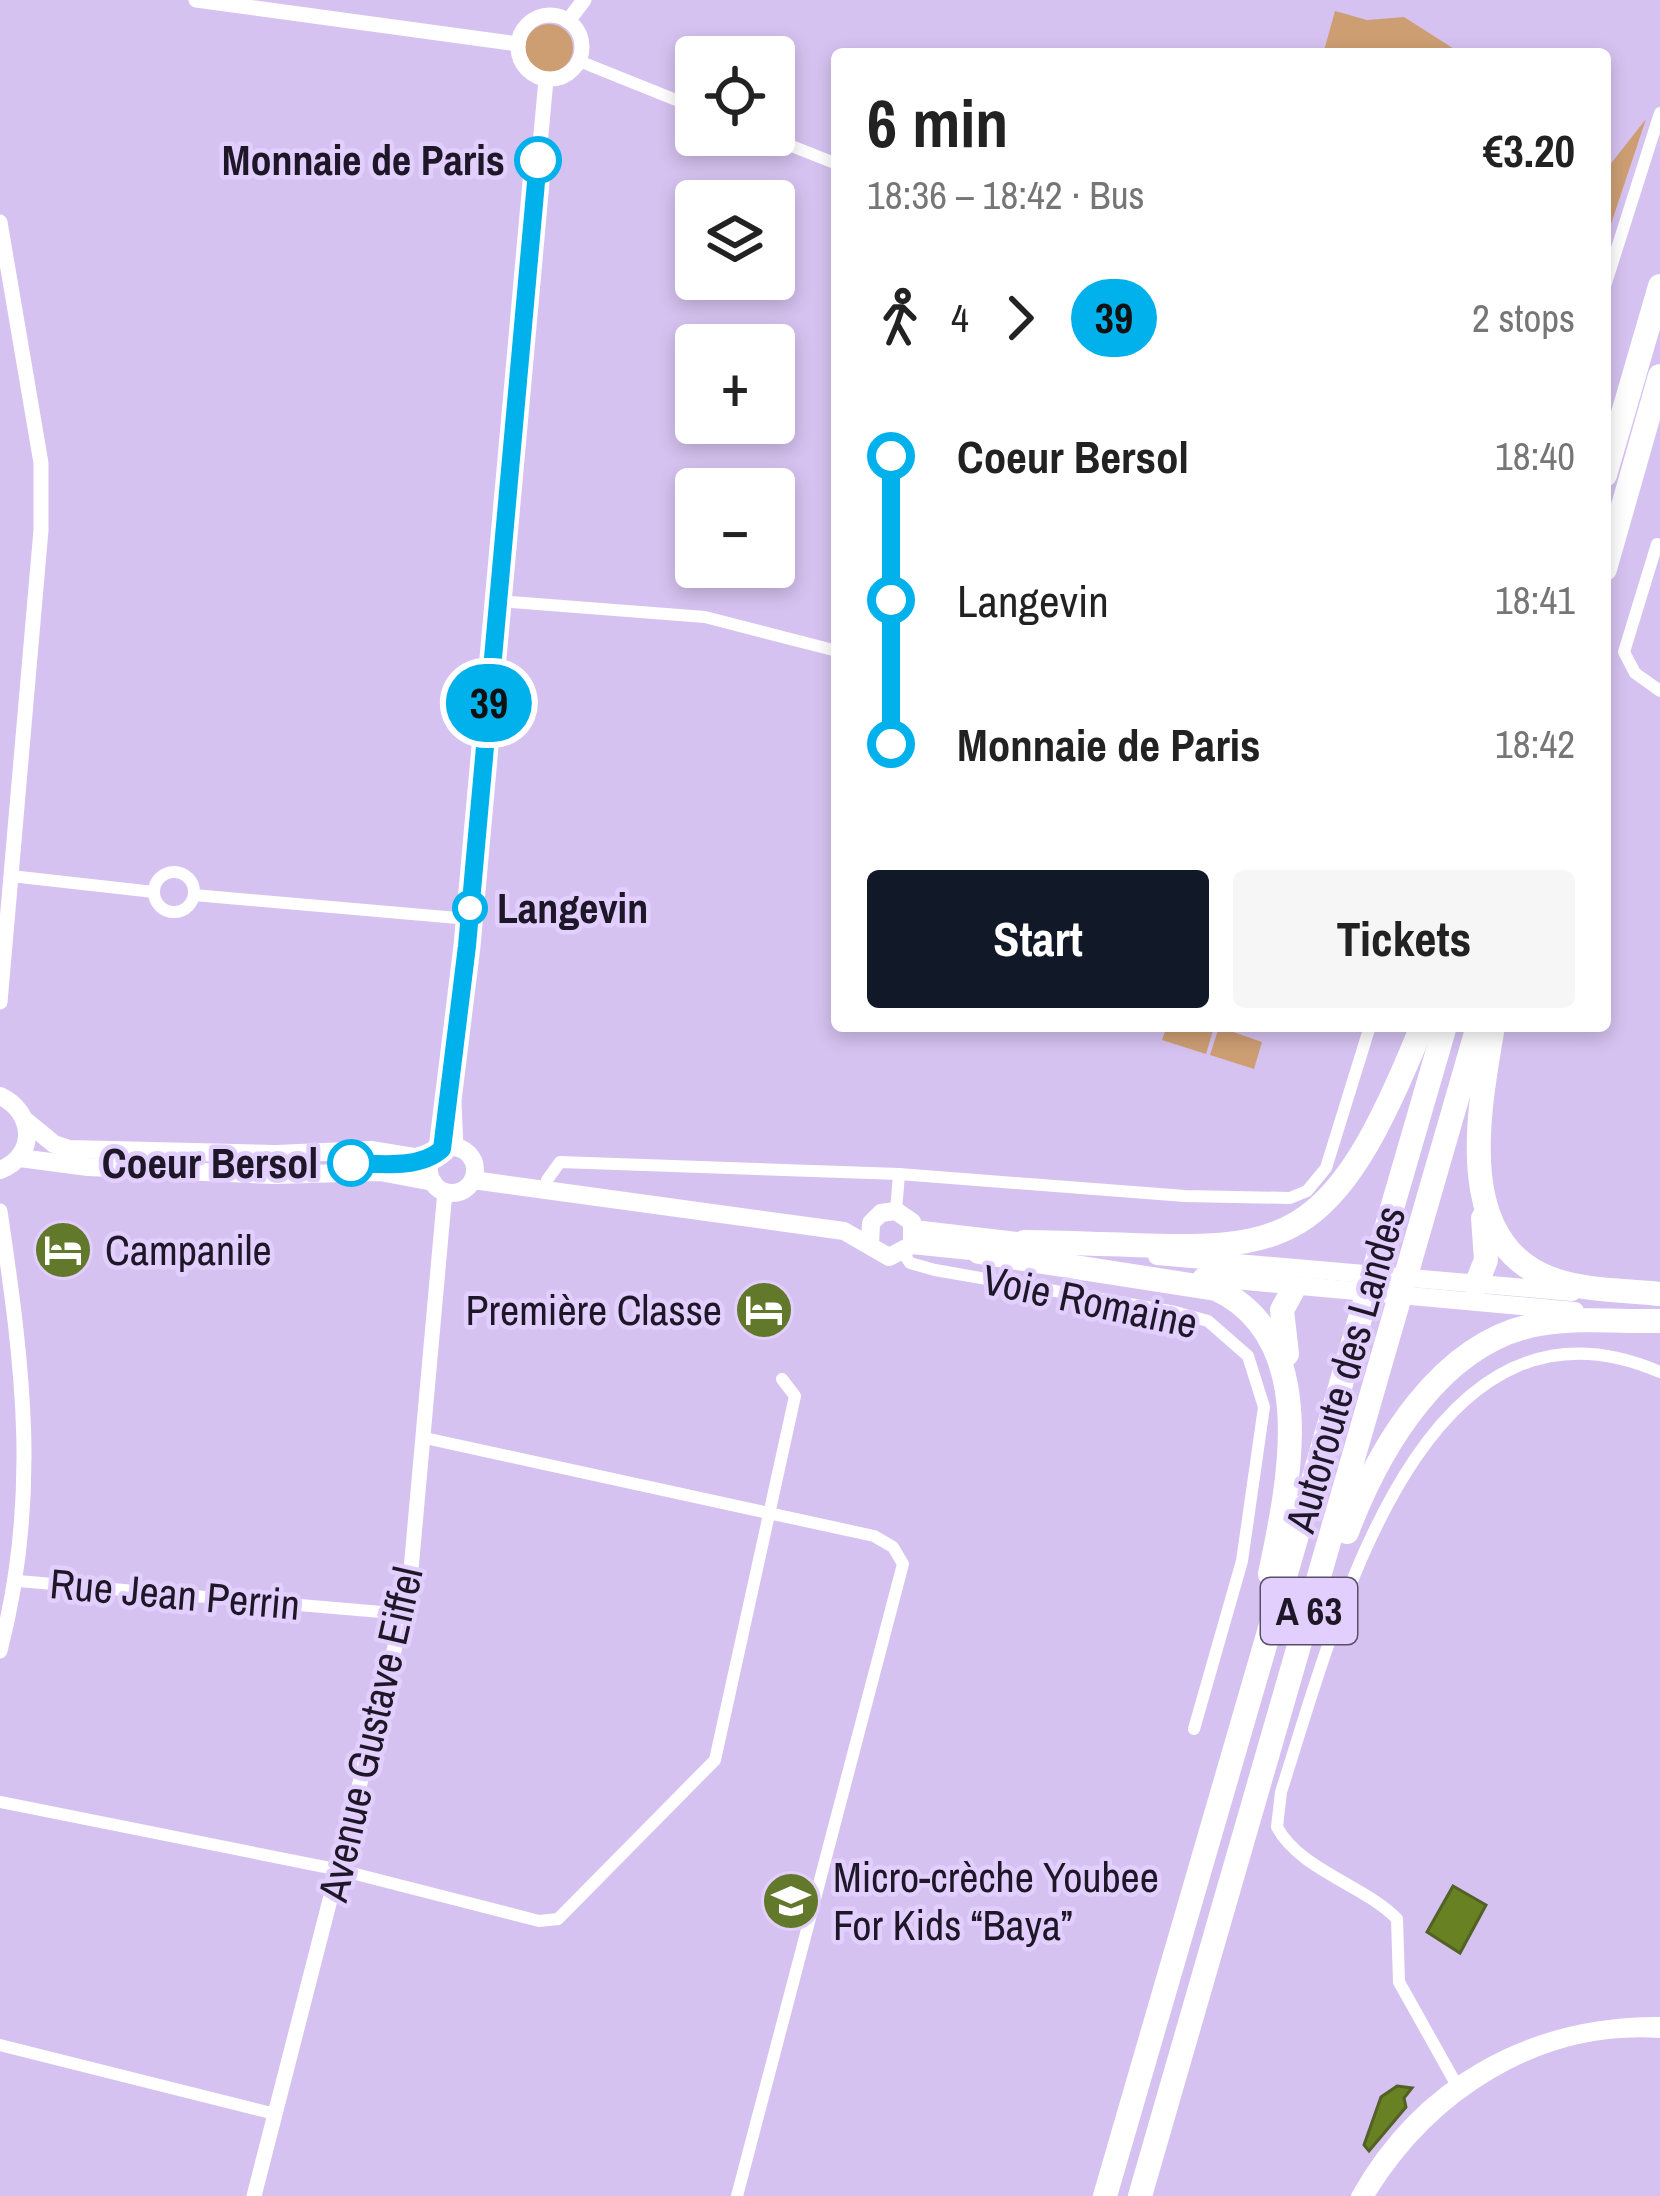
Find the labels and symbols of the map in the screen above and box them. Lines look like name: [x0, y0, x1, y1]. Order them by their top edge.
place label: Monnaie de Paris: [222, 132, 505, 188]
marker: Monnaie de Paris: [516, 138, 560, 182]
line badge: 39: [435, 664, 543, 742]
place label: Langevin: [497, 880, 648, 936]
marker: Langevin: [454, 892, 486, 924]
place label: Coeur Bersol: [102, 1135, 318, 1191]
marker: Coeur Bersol: [329, 1141, 373, 1185]
street label: Autoroute des Landes: [1271, 1199, 1418, 1540]
hotel icon: Campanile: [32, 1219, 94, 1281]
place label: Campanile: [105, 1222, 272, 1278]
street label: Voie Romaine: [977, 1251, 1203, 1351]
hotel icon: Première Classe: [733, 1279, 795, 1341]
place label: Première Classe: [466, 1282, 722, 1338]
street label: Rue Jean Perrin: [48, 1555, 302, 1633]
street label: Avenue Gustave Eiffel: [304, 1561, 436, 1908]
road number: A 63: [1261, 1578, 1357, 1644]
place label: Micro-crèche Youbee For Kids “Baya”: [833, 1849, 1159, 1953]
school or university icon: Micro-crèche Youbee For Kids “Baya”: [760, 1870, 822, 1932]

